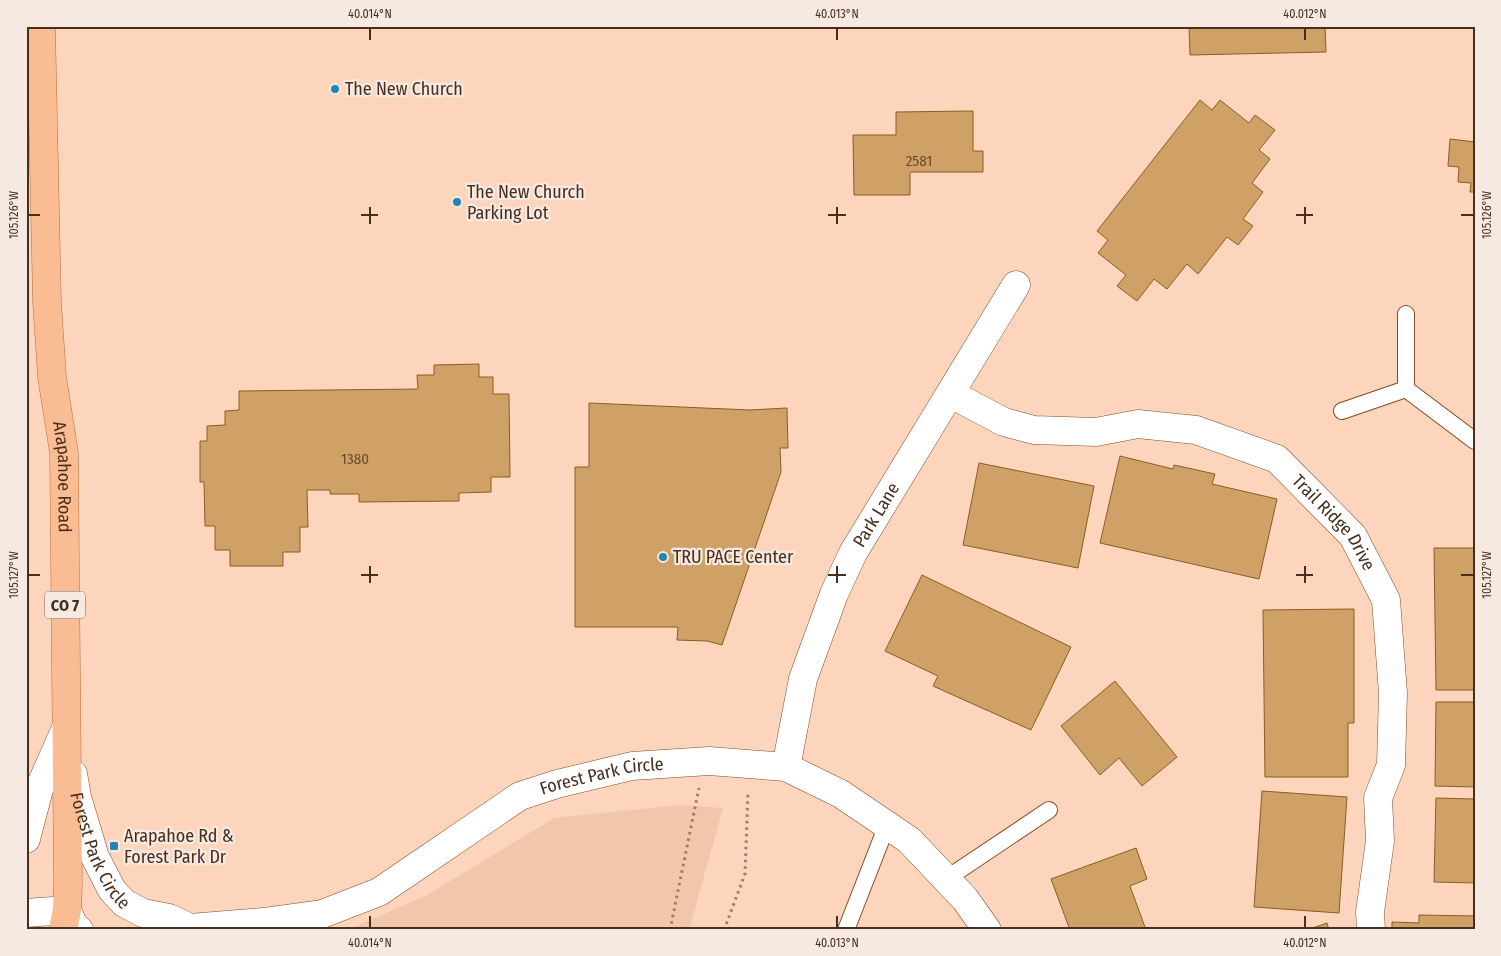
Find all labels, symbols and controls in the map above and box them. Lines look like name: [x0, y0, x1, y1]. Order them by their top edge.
text: 40.014°N: [348, 7, 392, 21]
text: 40.013°N: [815, 7, 859, 21]
text: 40.012°N: [1283, 7, 1327, 21]
place label: The New Church: [345, 78, 463, 100]
marker: The New Church: [329, 83, 341, 95]
house number: 2581: [906, 152, 932, 170]
place label: The New Church Parking Lot: [467, 181, 585, 224]
text: 105.126°W: [7, 191, 21, 239]
text: 105.126°W: [1480, 191, 1494, 239]
marker: The New Church Parking Lot: [451, 196, 463, 208]
street label: Arapahoe Road: [48, 420, 76, 533]
house number: 1380: [341, 450, 369, 468]
street label: Trail Ridge Drive: [1288, 470, 1380, 574]
street label: Park Lane: [848, 479, 904, 551]
place label: TRU PACE Center: [673, 546, 794, 568]
text: 105.127°W: [7, 551, 21, 599]
marker: TRU PACE Center: [657, 551, 669, 563]
text: 105.127°W: [1480, 551, 1494, 599]
road number: CO 7: [45, 592, 85, 618]
street label: Forest Park Circle: [537, 753, 664, 800]
street label: Forest Park Circle: [65, 791, 135, 914]
place label: Arapahoe Rd & Forest Park Dr: [124, 825, 234, 868]
marker: Arapahoe Rd & Forest Park Dr: [108, 840, 120, 852]
text: 40.014°N: [348, 936, 392, 950]
text: 40.013°N: [815, 936, 859, 950]
text: 40.012°N: [1283, 936, 1327, 950]

